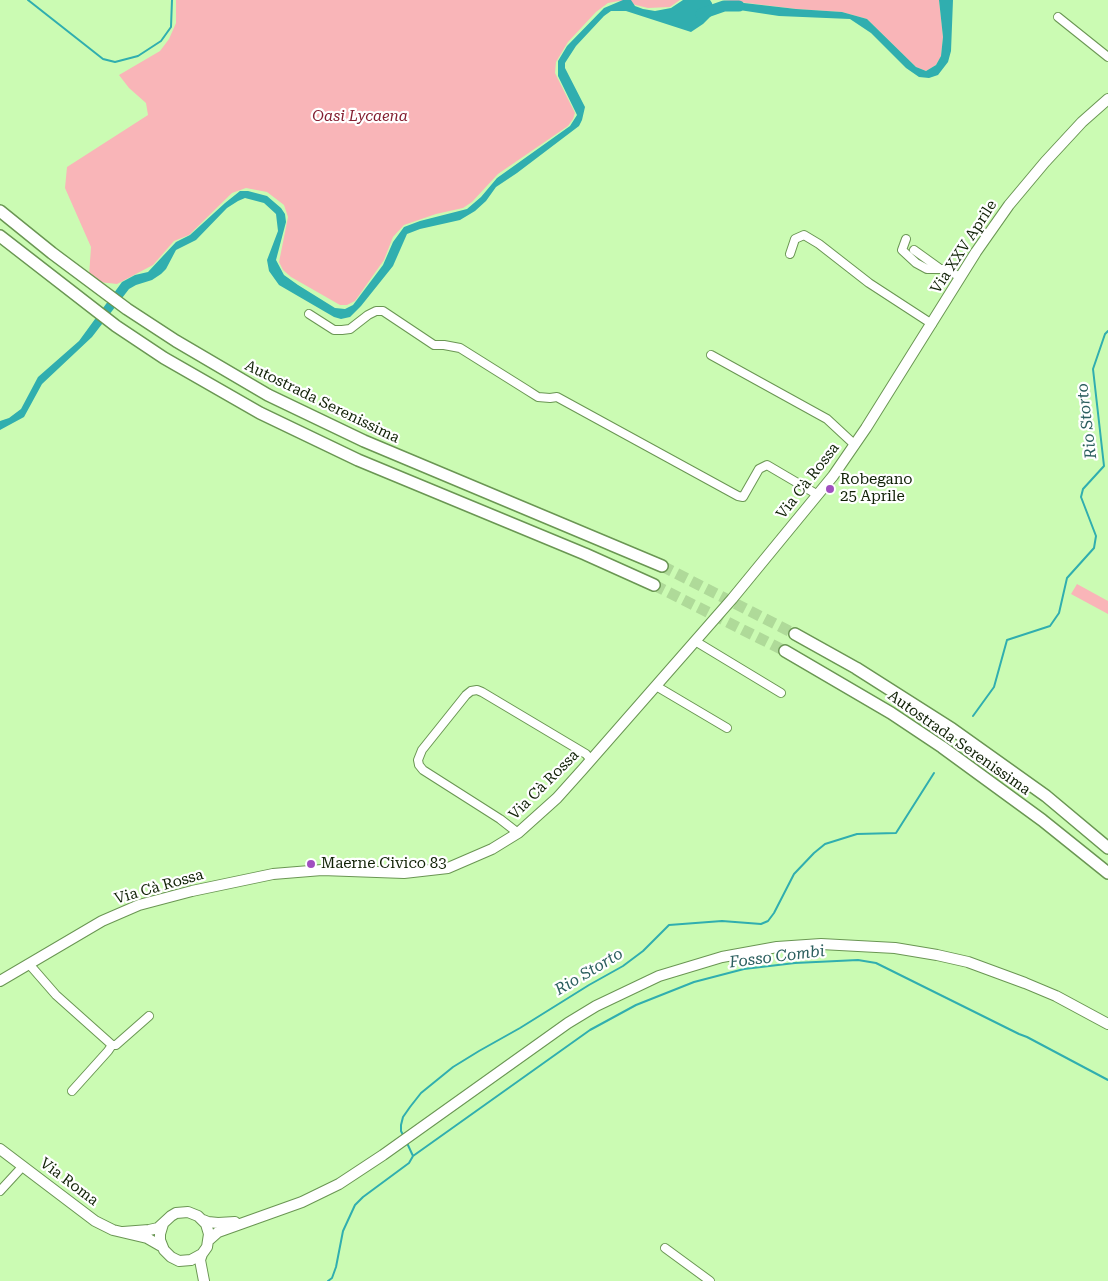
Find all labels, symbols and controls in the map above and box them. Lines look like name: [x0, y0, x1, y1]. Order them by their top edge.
park label: Oasi Lycaena: [312, 108, 408, 126]
street label: Via XXV Aprile: [927, 197, 1001, 297]
street label: Autostrada Serenissima: [242, 357, 402, 447]
water label: Rio Storto: [1073, 382, 1101, 460]
street label: Via Cà Rossa: [773, 439, 843, 523]
place label: Robegano 25 Aprile: [840, 471, 913, 506]
marker: Robegano 25 Aprile: [824, 483, 836, 495]
street label: Autostrada Serenissima: [884, 687, 1034, 799]
street label: Via Cà Rossa: [505, 746, 583, 824]
place label: Maerne Civico 83: [321, 855, 447, 873]
marker: Maerne Civico 83: [305, 858, 317, 870]
street label: Via Cà Rossa: [113, 866, 205, 908]
water label: Fosso Combi: [728, 942, 826, 972]
water label: Rio Storto: [551, 944, 627, 1000]
street label: Via Roma: [36, 1154, 102, 1210]

